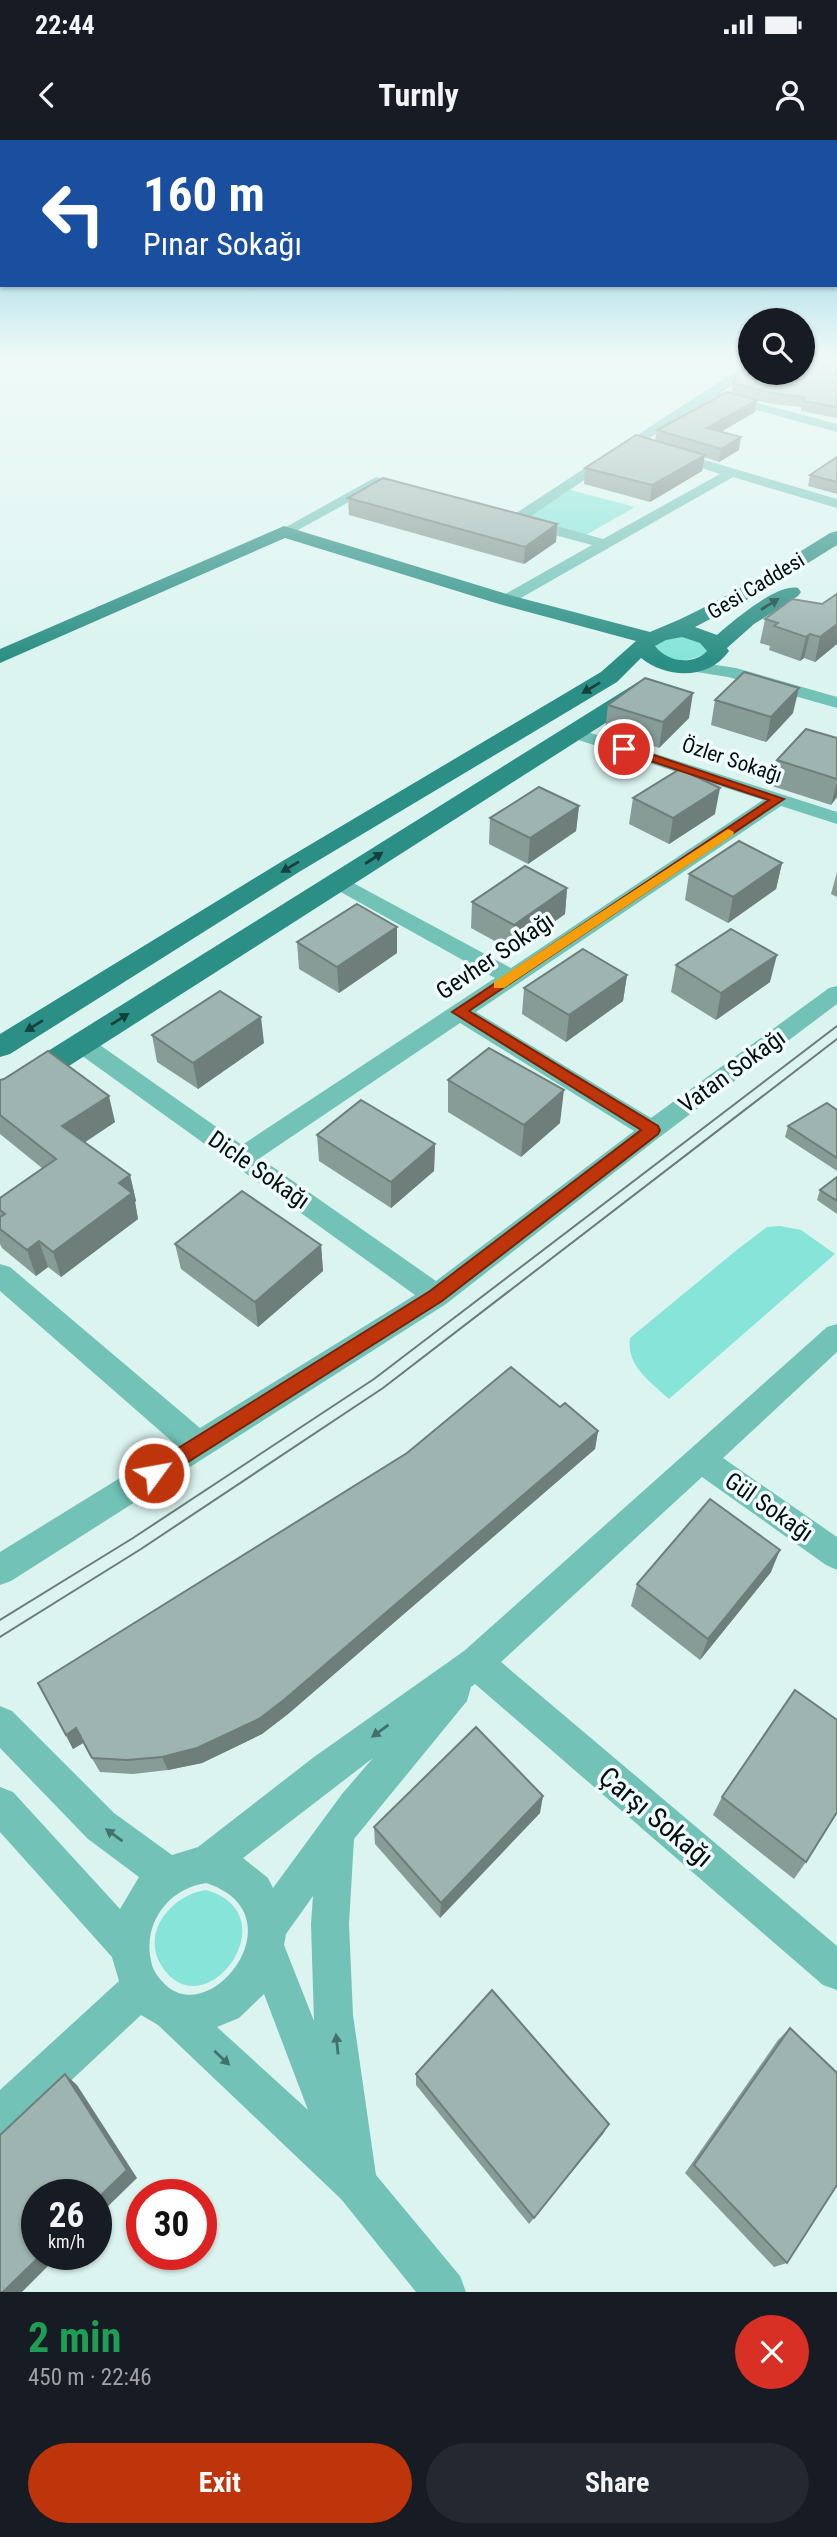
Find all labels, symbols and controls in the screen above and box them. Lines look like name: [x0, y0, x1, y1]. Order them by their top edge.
text: 22:44: [35, 10, 95, 40]
icon: back: [28, 76, 66, 114]
text: Turnly: [378, 76, 459, 114]
icon: person: [771, 76, 809, 114]
text: 160 m: [143, 166, 265, 223]
icon: left: [28, 168, 119, 259]
text: Pınar Sokağı: [143, 225, 302, 263]
map controls: [738, 308, 815, 385]
button: search: [738, 308, 815, 385]
street label: Gesi Caddesi: [703, 548, 809, 624]
one-way arrow: [761, 598, 780, 611]
one-way arrow: [581, 682, 600, 694]
pin: [594, 719, 654, 779]
icon: arrive: [605, 730, 643, 768]
street label: Özler Sokağı: [679, 733, 785, 787]
one-way arrow: [365, 852, 384, 865]
one-way arrow: [281, 861, 300, 874]
street label: Gevher Sokağı: [431, 907, 559, 1005]
one-way arrow: [111, 1013, 130, 1026]
one-way arrow: [25, 1019, 44, 1032]
street label: Vatan Sokağı: [673, 1023, 791, 1119]
street label: Dicle Sokağı: [203, 1125, 315, 1215]
position arrow: [117, 1436, 191, 1510]
street label: Gül Sokağı: [720, 1467, 818, 1547]
one-way arrow: [371, 1724, 389, 1738]
street label: Çarşı Sokağı: [592, 1760, 720, 1874]
one-way arrow: [105, 1829, 123, 1843]
one-way arrow: [331, 2032, 342, 2054]
one-way arrow: [213, 2050, 230, 2066]
speed limit sign: 30: [126, 2179, 217, 2270]
text: 26: [49, 2195, 84, 2236]
text: km/h: [48, 2231, 85, 2252]
text: 2 min: [28, 2313, 121, 2362]
button: close: [735, 2315, 809, 2389]
text: 450 m · 22:46: [28, 2364, 152, 2391]
button: Exit: [28, 2443, 412, 2523]
button: Share: [426, 2443, 809, 2523]

